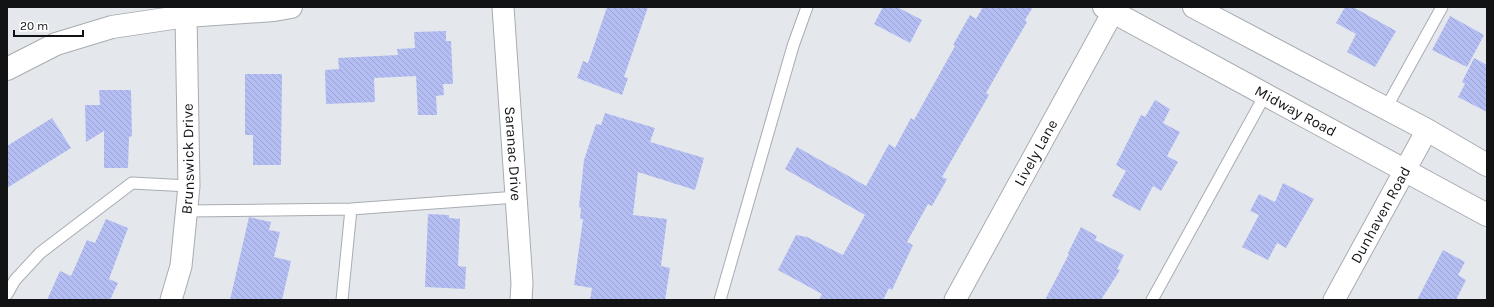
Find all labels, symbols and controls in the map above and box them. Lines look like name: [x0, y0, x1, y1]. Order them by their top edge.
scale bar: [14, 12, 83, 38]
text: 20 m: [20, 19, 48, 33]
street label: Midway Road: [1252, 82, 1340, 141]
street label: Brunswick Drive: [177, 103, 198, 215]
street label: Saranac Drive: [501, 106, 525, 202]
street label: Lively Lane: [1010, 116, 1061, 189]
street label: Dunhaven Road: [1347, 163, 1414, 267]

